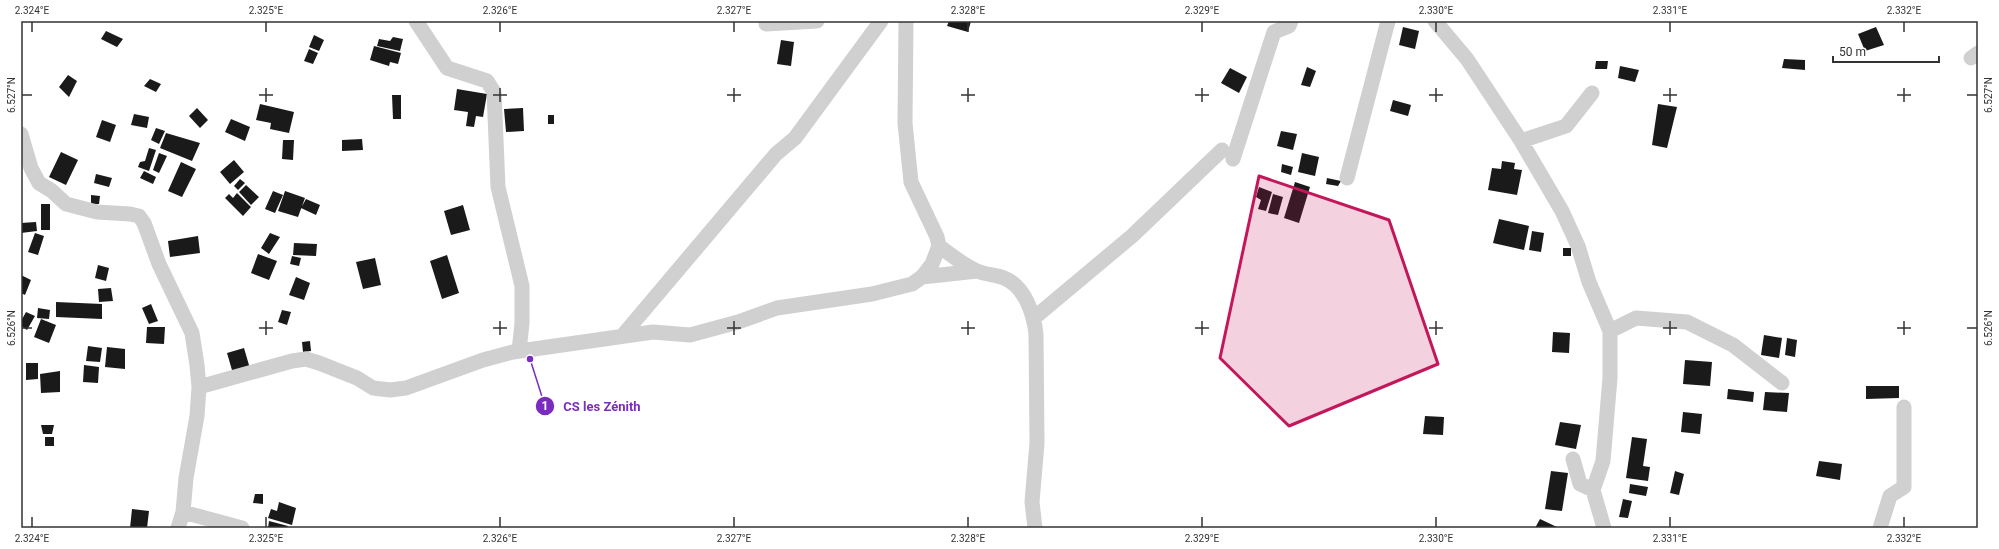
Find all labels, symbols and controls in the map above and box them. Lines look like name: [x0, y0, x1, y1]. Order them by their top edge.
text: 2.324°E: [15, 5, 50, 16]
text: 2.325°E: [249, 5, 284, 16]
text: 2.326°E: [483, 5, 518, 16]
text: 2.327°E: [717, 5, 752, 16]
text: 2.328°E: [951, 5, 986, 16]
text: 2.329°E: [1185, 5, 1220, 16]
text: 2.330°E: [1419, 5, 1454, 16]
text: 2.331°E: [1653, 5, 1688, 16]
text: 2.332°E: [1887, 5, 1922, 16]
scale bar: [1833, 38, 1939, 64]
text: 50 m: [1839, 45, 1866, 59]
text: 6.527°N: [6, 77, 17, 113]
text: 6.527°N: [1983, 77, 1994, 113]
text: 6.526°N: [6, 310, 17, 346]
text: 6.526°N: [1983, 310, 1994, 346]
callout: CS les Zénith: [535, 394, 648, 419]
text: 1: [542, 399, 548, 413]
text: CS les Zénith: [563, 399, 641, 414]
text: 2.324°E: [15, 533, 50, 544]
text: 2.325°E: [249, 533, 284, 544]
text: 2.326°E: [483, 533, 518, 544]
text: 2.327°E: [717, 533, 752, 544]
text: 2.328°E: [951, 533, 986, 544]
text: 2.329°E: [1185, 533, 1220, 544]
text: 2.330°E: [1419, 533, 1454, 544]
text: 2.331°E: [1653, 533, 1688, 544]
text: 2.332°E: [1887, 533, 1922, 544]

